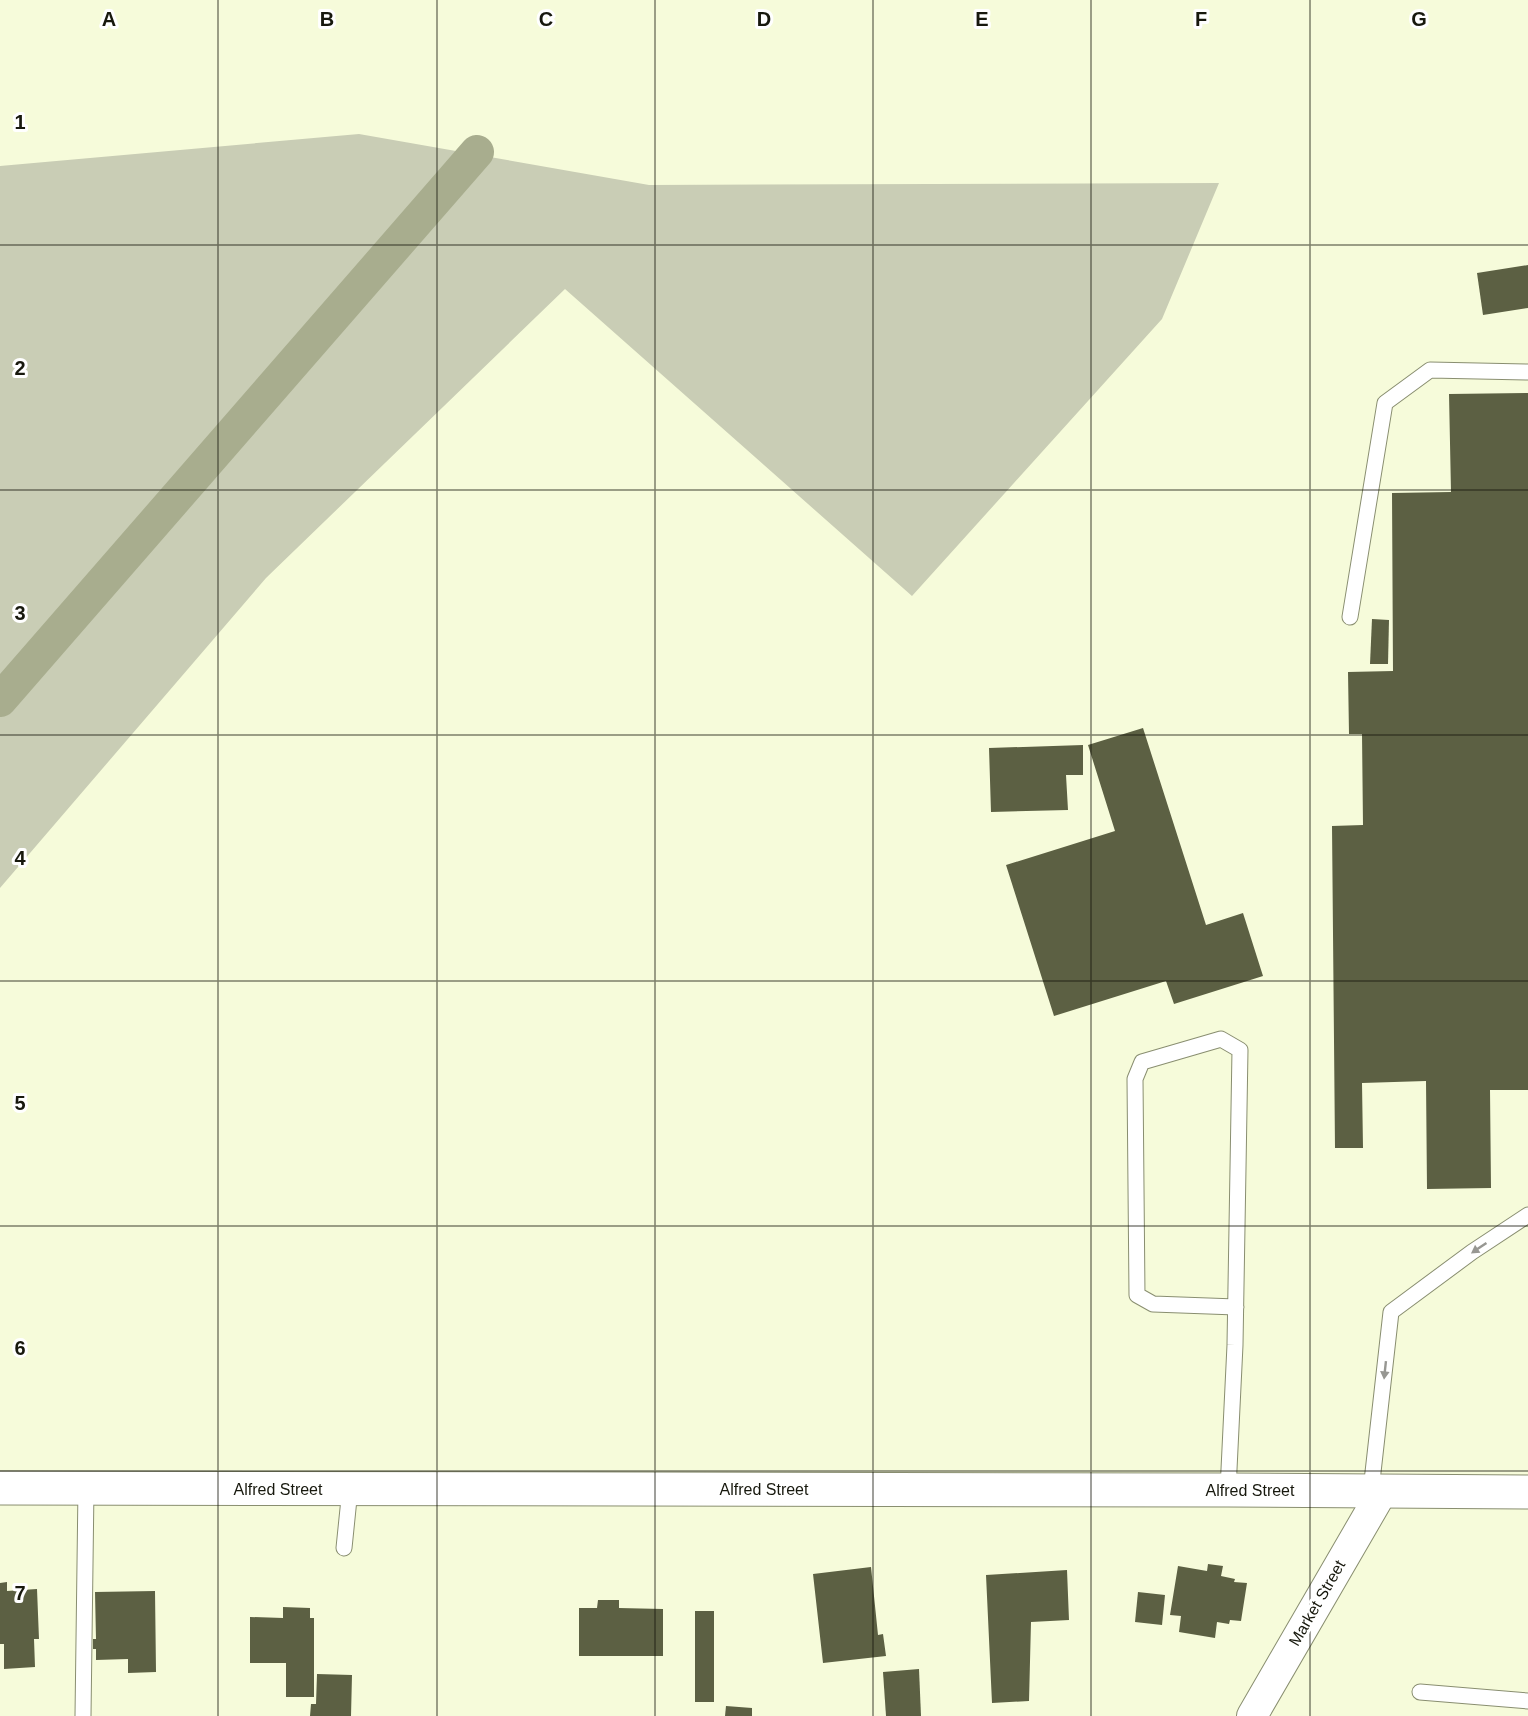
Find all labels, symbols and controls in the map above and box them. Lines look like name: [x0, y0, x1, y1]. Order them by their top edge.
text: A: [102, 8, 116, 30]
text: B: [320, 8, 334, 30]
text: C: [539, 8, 553, 30]
text: D: [757, 8, 771, 30]
text: E: [975, 8, 989, 30]
text: F: [1195, 8, 1207, 30]
text: G: [1411, 8, 1427, 30]
text: 1: [14, 111, 26, 133]
text: 2: [14, 357, 26, 379]
text: 3: [14, 602, 26, 624]
text: 4: [14, 847, 26, 869]
text: 5: [14, 1092, 26, 1114]
one-way arrow: [1471, 1242, 1487, 1253]
text: 6: [14, 1337, 26, 1359]
one-way arrow: [1380, 1360, 1390, 1379]
street label: Alfred Street: [234, 1481, 323, 1498]
street label: Alfred Street: [720, 1481, 809, 1498]
street label: Alfred Street: [1206, 1482, 1295, 1499]
street label: Market Street: [1286, 1557, 1349, 1649]
text: 7: [14, 1582, 26, 1604]

